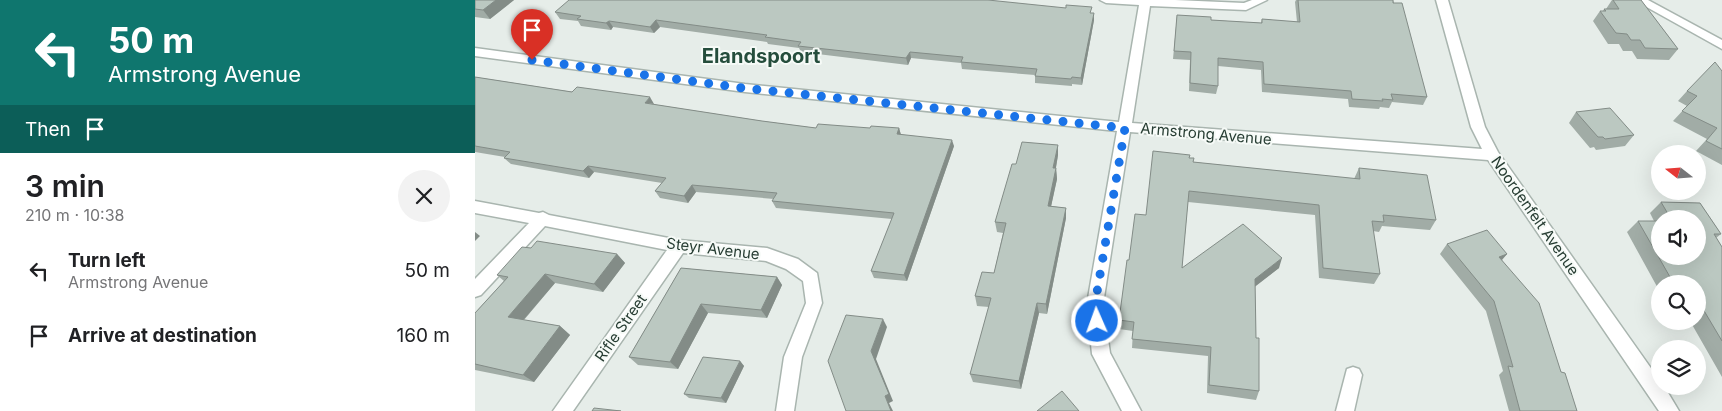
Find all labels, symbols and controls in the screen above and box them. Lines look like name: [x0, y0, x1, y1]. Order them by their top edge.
pin: [511, 9, 553, 60]
icon: arrive: [518, 16, 546, 44]
text: 50 m: [108, 19, 194, 61]
icon: left: [25, 20, 90, 85]
district label: Elandspoort: [702, 44, 820, 68]
text: Armstrong Avenue: [108, 61, 301, 87]
icon: arrive: [81, 115, 109, 143]
text: Then: [25, 118, 71, 141]
street label: Armstrong Avenue: [1140, 118, 1272, 149]
north arrow: [1651, 145, 1706, 200]
map controls: [1651, 145, 1706, 395]
street label: Noordenfelt Avenue: [1487, 153, 1584, 279]
text: 3 min: [25, 168, 105, 204]
button: close: [398, 170, 450, 222]
text: 210 m · 10:38: [25, 205, 124, 225]
button: sound: [1651, 210, 1706, 265]
street label: Steyr Avenue: [665, 233, 761, 264]
text: Turn left: [68, 249, 146, 272]
icon: left: [25, 257, 53, 285]
text: 50 m: [404, 259, 450, 282]
text: Armstrong Avenue: [68, 272, 208, 292]
button: search: [1651, 275, 1706, 330]
street label: Rifle Street: [591, 290, 651, 365]
position arrow: [1070, 294, 1122, 346]
icon: arrive: [25, 322, 53, 350]
text: Arrive at destination: [68, 324, 257, 347]
text: 160 m: [397, 324, 450, 347]
button: layers: [1651, 340, 1706, 395]

